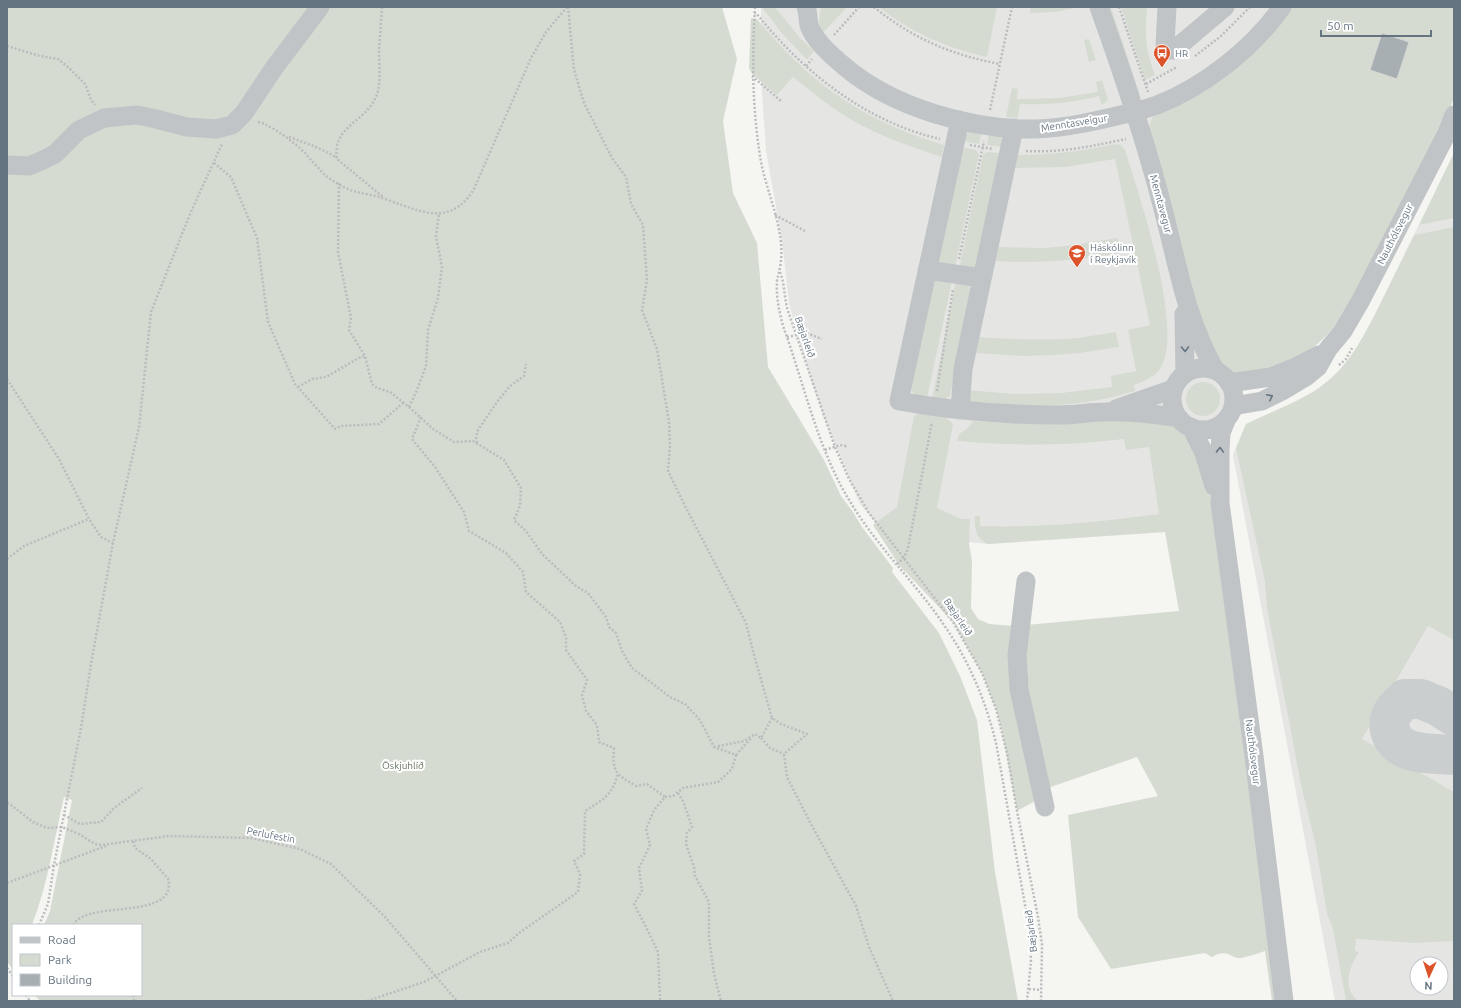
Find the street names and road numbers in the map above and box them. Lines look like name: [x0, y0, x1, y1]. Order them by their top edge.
street label: Menntasveigur: [1040, 112, 1108, 134]
street label: Menntavegur: [1148, 173, 1174, 235]
street label: Nauthólsvegur: [1375, 202, 1415, 266]
street label: Bæjarleið: [793, 315, 817, 359]
street label: Bæjarleið: [942, 596, 975, 638]
street label: Nauthólsvegur: [1244, 719, 1263, 786]
street label: Perlufestin: [246, 825, 296, 845]
street label: Bæjarleið: [1023, 909, 1039, 953]

